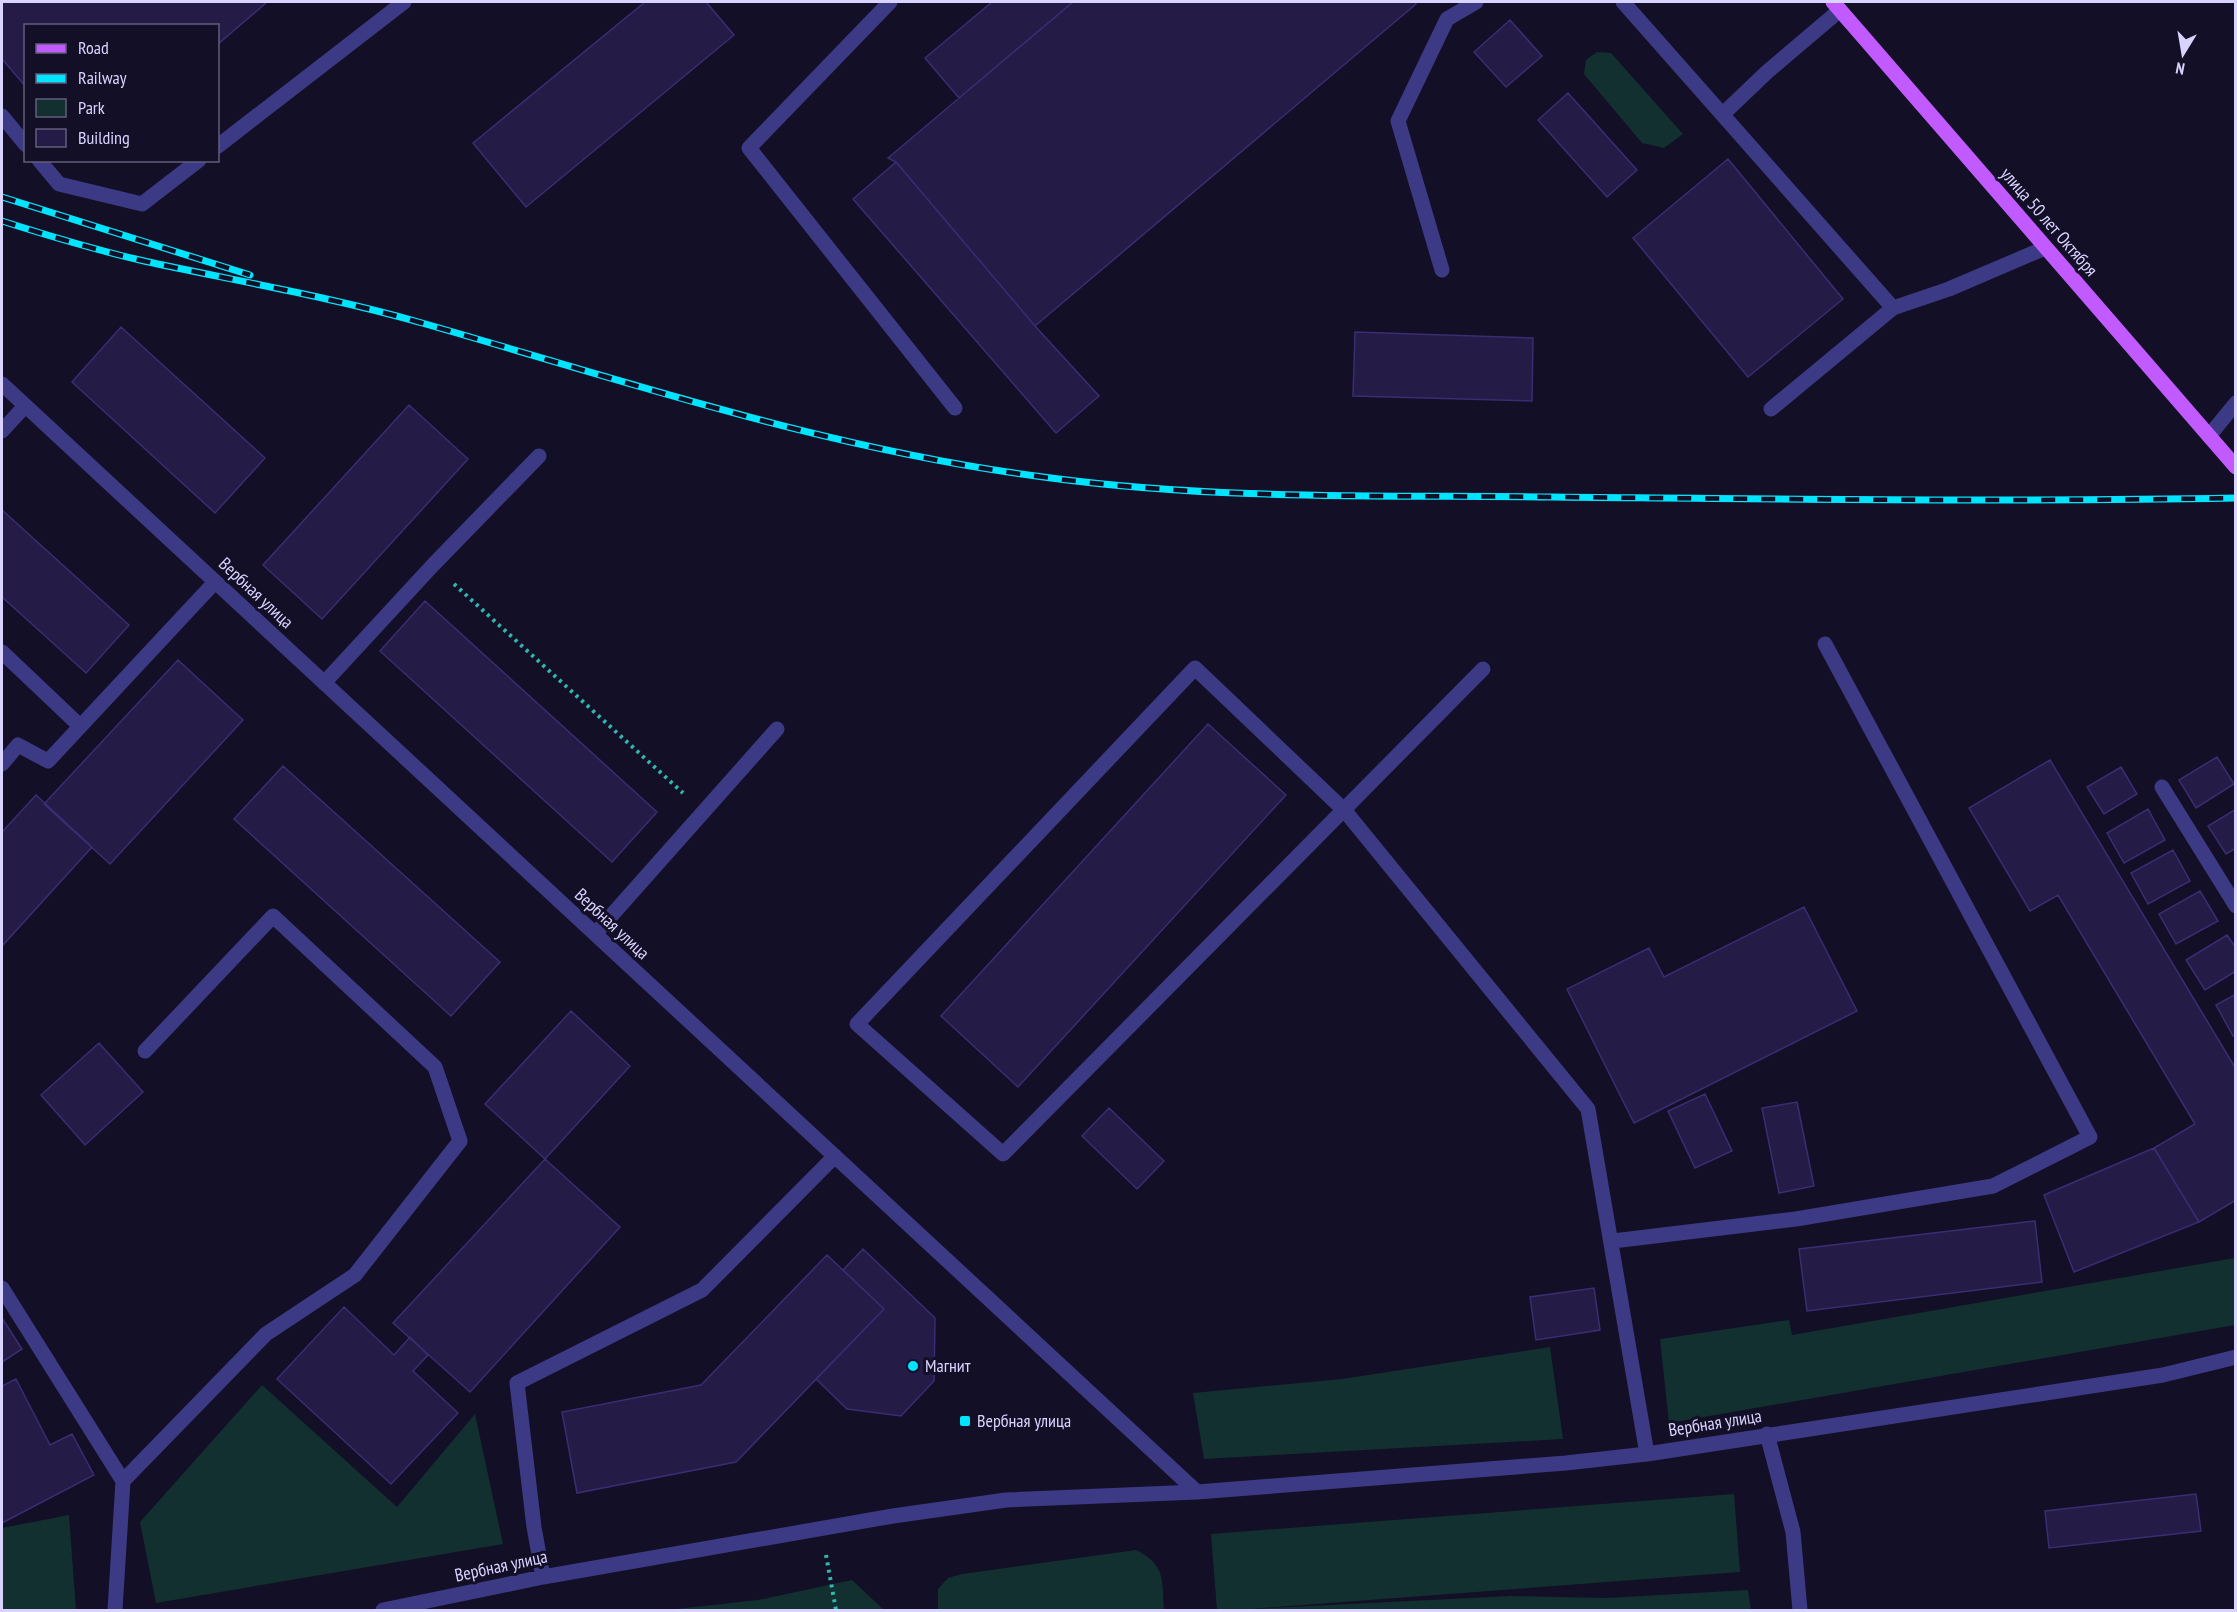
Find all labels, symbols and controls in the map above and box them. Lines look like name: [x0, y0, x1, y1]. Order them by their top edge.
legend: [24, 24, 219, 162]
north arrow: [2153, 24, 2213, 84]
text: Road: [78, 36, 109, 59]
text: N: [2174, 58, 2186, 79]
text: Railway: [78, 66, 127, 89]
text: Park: [78, 96, 105, 119]
text: Building: [78, 126, 130, 149]
street label: улица 50 лет Октября: [1996, 163, 2103, 281]
street label: Вербная улица: [214, 552, 299, 633]
street label: Вербная улица: [570, 883, 655, 964]
place label: Магнит: [925, 1354, 971, 1377]
marker: Магнит: [906, 1359, 920, 1373]
street label: Вербная улица: [1667, 1404, 1763, 1441]
place label: Вербная улица: [977, 1409, 1071, 1432]
marker: Вербная улица: [958, 1414, 972, 1428]
street label: Вербная улица: [452, 1544, 549, 1587]

